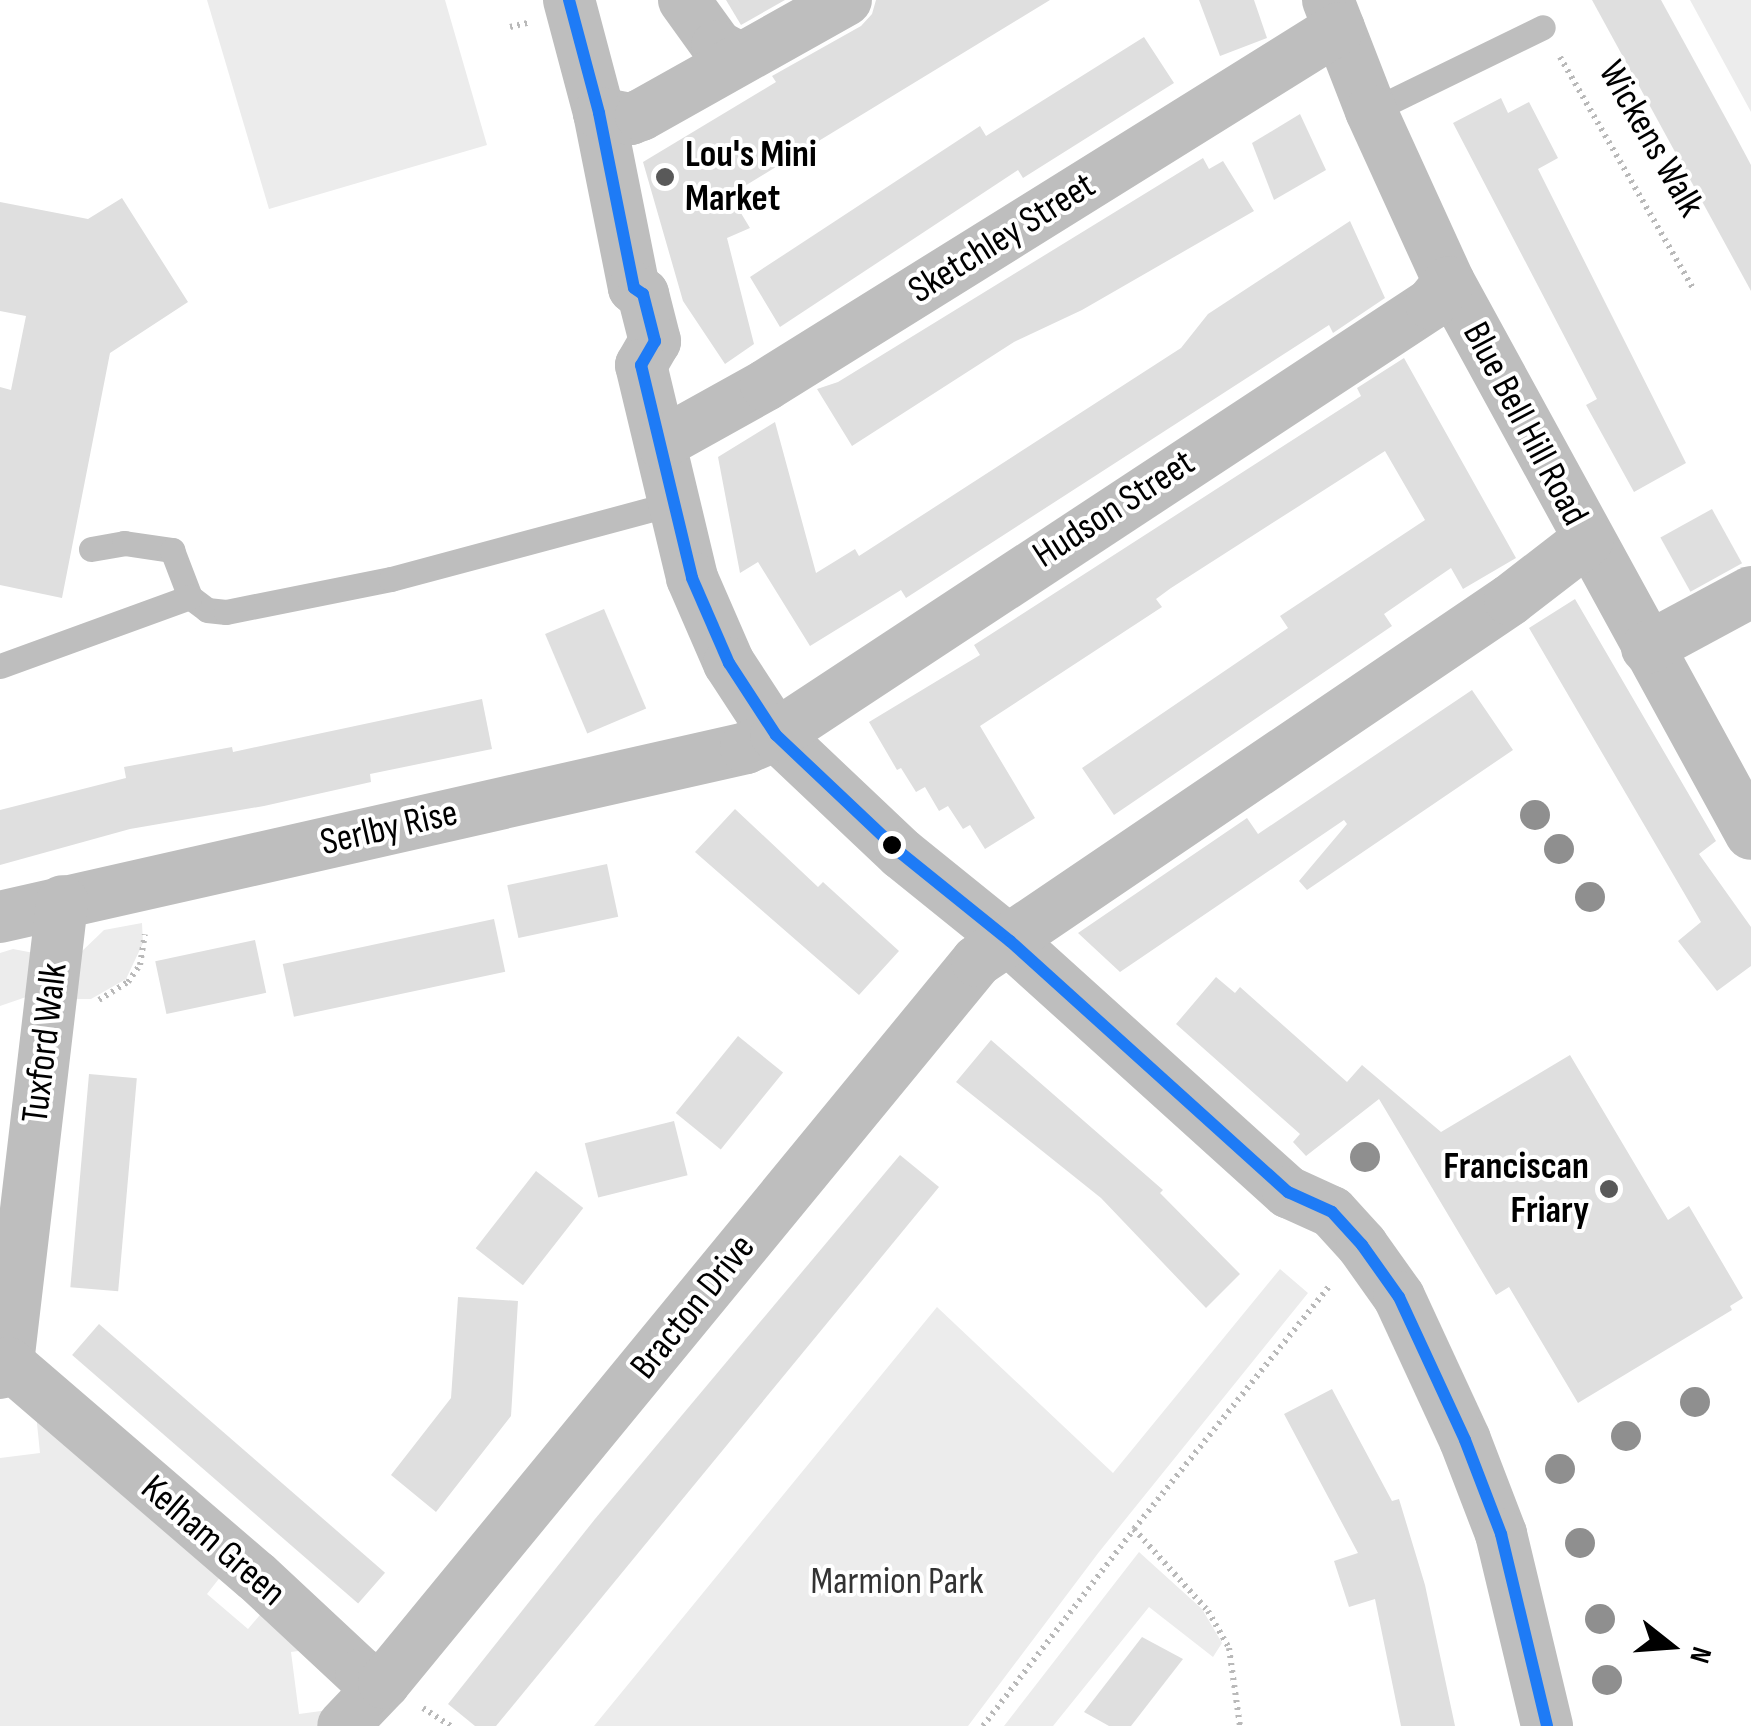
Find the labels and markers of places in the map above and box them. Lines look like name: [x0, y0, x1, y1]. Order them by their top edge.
place label: Lou's Mini Market: [685, 132, 817, 222]
marker: Lou's Mini Market: [654, 166, 676, 188]
unlabelled marker: [882, 835, 902, 855]
place label: Franciscan Friary: [1443, 1144, 1589, 1234]
marker: Franciscan Friary: [1598, 1178, 1620, 1200]

